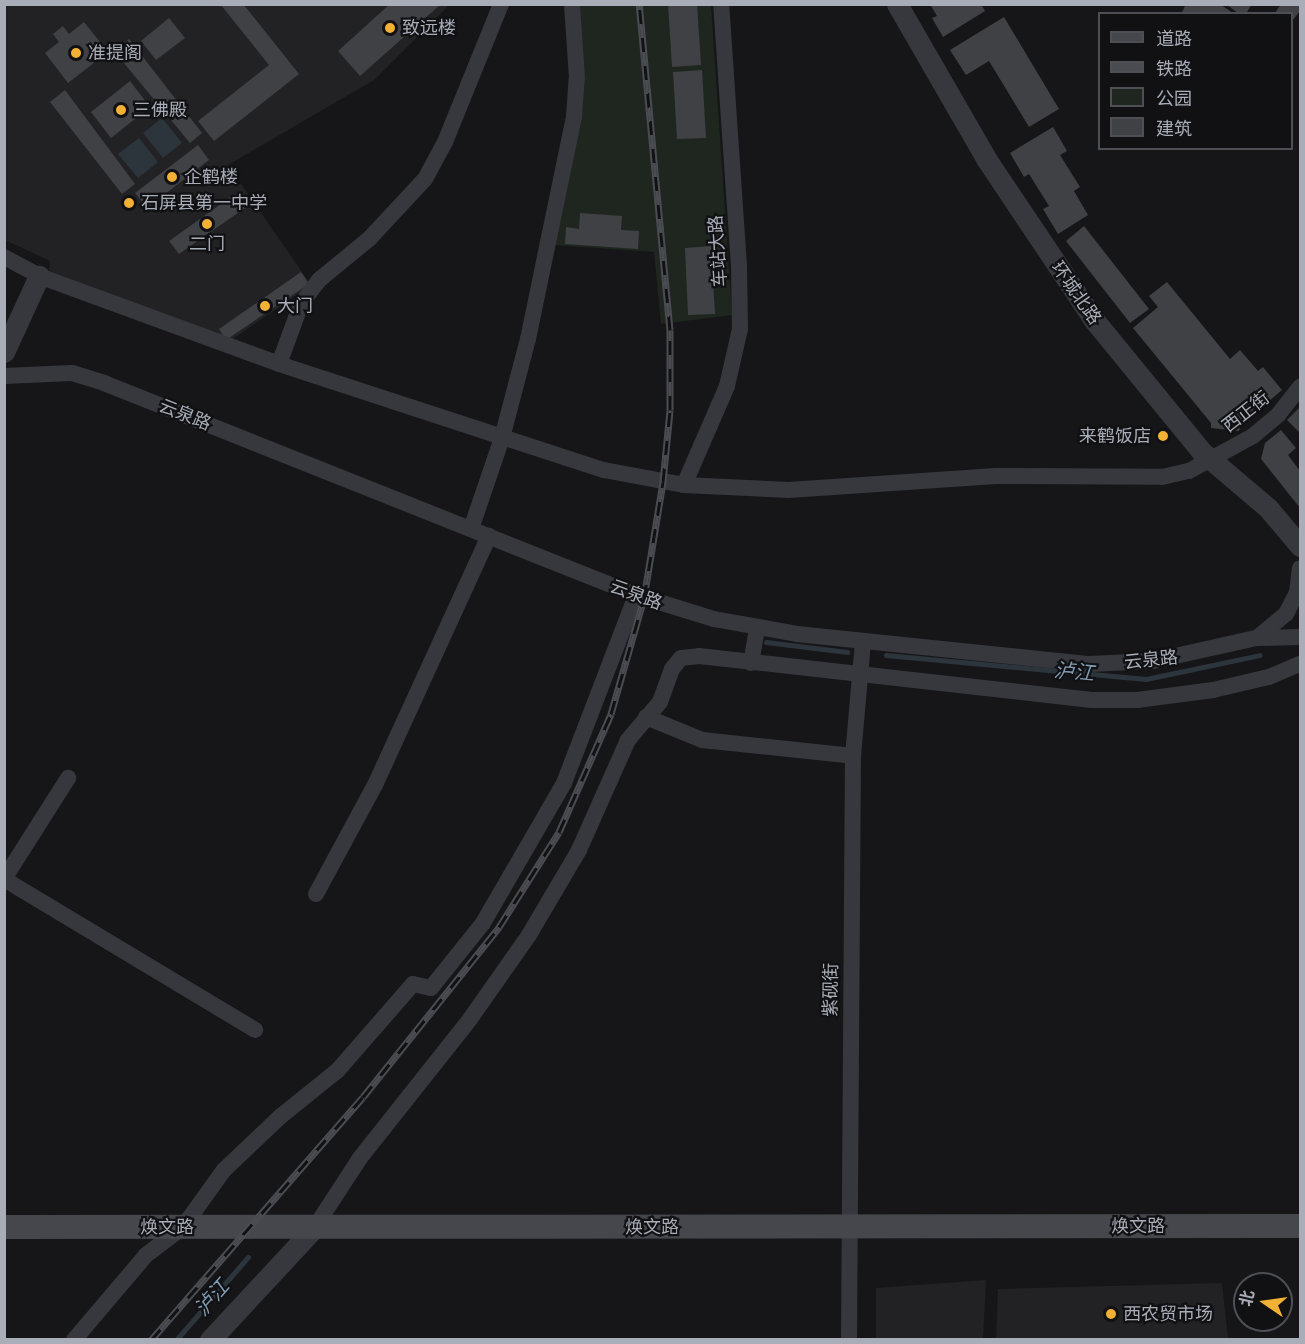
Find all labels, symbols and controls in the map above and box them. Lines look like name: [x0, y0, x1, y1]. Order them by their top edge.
legend: [1098, 12, 1293, 150]
place label: 致远楼: [402, 17, 456, 39]
marker: 致远楼: [383, 21, 397, 35]
text: 道路: [1156, 28, 1192, 50]
place label: 准提阁: [88, 42, 142, 64]
marker: 准提阁: [69, 46, 83, 60]
text: 铁路: [1156, 58, 1192, 80]
text: 公园: [1156, 88, 1192, 110]
place label: 三佛殿: [133, 99, 187, 121]
marker: 三佛殿: [114, 103, 128, 117]
text: 建筑: [1156, 118, 1192, 140]
place label: 企鹤楼: [184, 166, 238, 188]
marker: 企鹤楼: [165, 170, 179, 184]
place label: 石屏县第一中学: [141, 192, 267, 214]
marker: 石屏县第一中学: [122, 196, 136, 210]
street label: 车站大路: [705, 214, 731, 288]
marker: 二门: [200, 217, 214, 231]
place label: 二门: [189, 233, 225, 255]
street label: 环城北路: [1047, 257, 1105, 329]
place label: 大门: [277, 295, 313, 317]
marker: 大门: [258, 299, 272, 313]
street label: 西正街: [1218, 387, 1274, 437]
street label: 云泉路: [156, 395, 214, 435]
place label: 来鹤饭店: [1079, 425, 1151, 447]
marker: 来鹤饭店: [1156, 429, 1170, 443]
street label: 云泉路: [607, 576, 665, 614]
street label: 云泉路: [1123, 646, 1179, 674]
water label: 泸江: [1053, 658, 1095, 686]
street label: 紫砚街: [820, 963, 842, 1017]
street label: 焕文路: [1111, 1215, 1165, 1237]
street label: 焕文路: [140, 1216, 194, 1238]
street label: 焕文路: [625, 1216, 679, 1238]
north arrow: [1233, 1272, 1293, 1332]
water label: 泸江: [190, 1275, 234, 1321]
text: 北: [1236, 1288, 1258, 1308]
place label: 西农贸市场: [1123, 1303, 1213, 1325]
marker: 西农贸市场: [1104, 1307, 1118, 1321]

